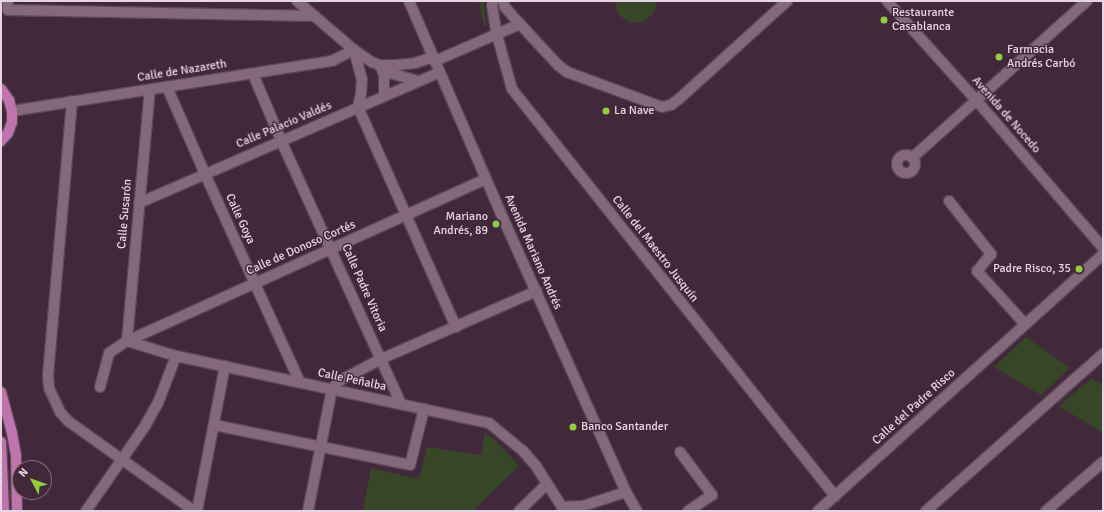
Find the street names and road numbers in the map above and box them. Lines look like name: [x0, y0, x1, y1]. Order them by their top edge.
street label: Calle de Nazareth: [136, 57, 228, 85]
street label: Avenida de Nocedo: [969, 74, 1043, 156]
street label: Calle Palacio Valdés: [234, 98, 334, 152]
street label: Calle Susarón: [115, 178, 135, 250]
street label: Calle Goya: [222, 191, 258, 247]
street label: Avenida Mariano Andrés: [501, 192, 565, 312]
street label: Calle del Maestro Jusquín: [609, 193, 701, 305]
street label: Calle de Donoso Cortés: [244, 217, 358, 279]
street label: Calle Padre Vitoria: [338, 242, 390, 334]
street label: Calle Peñalba: [316, 366, 388, 394]
street label: Calle del Padre Risco: [870, 366, 958, 448]

